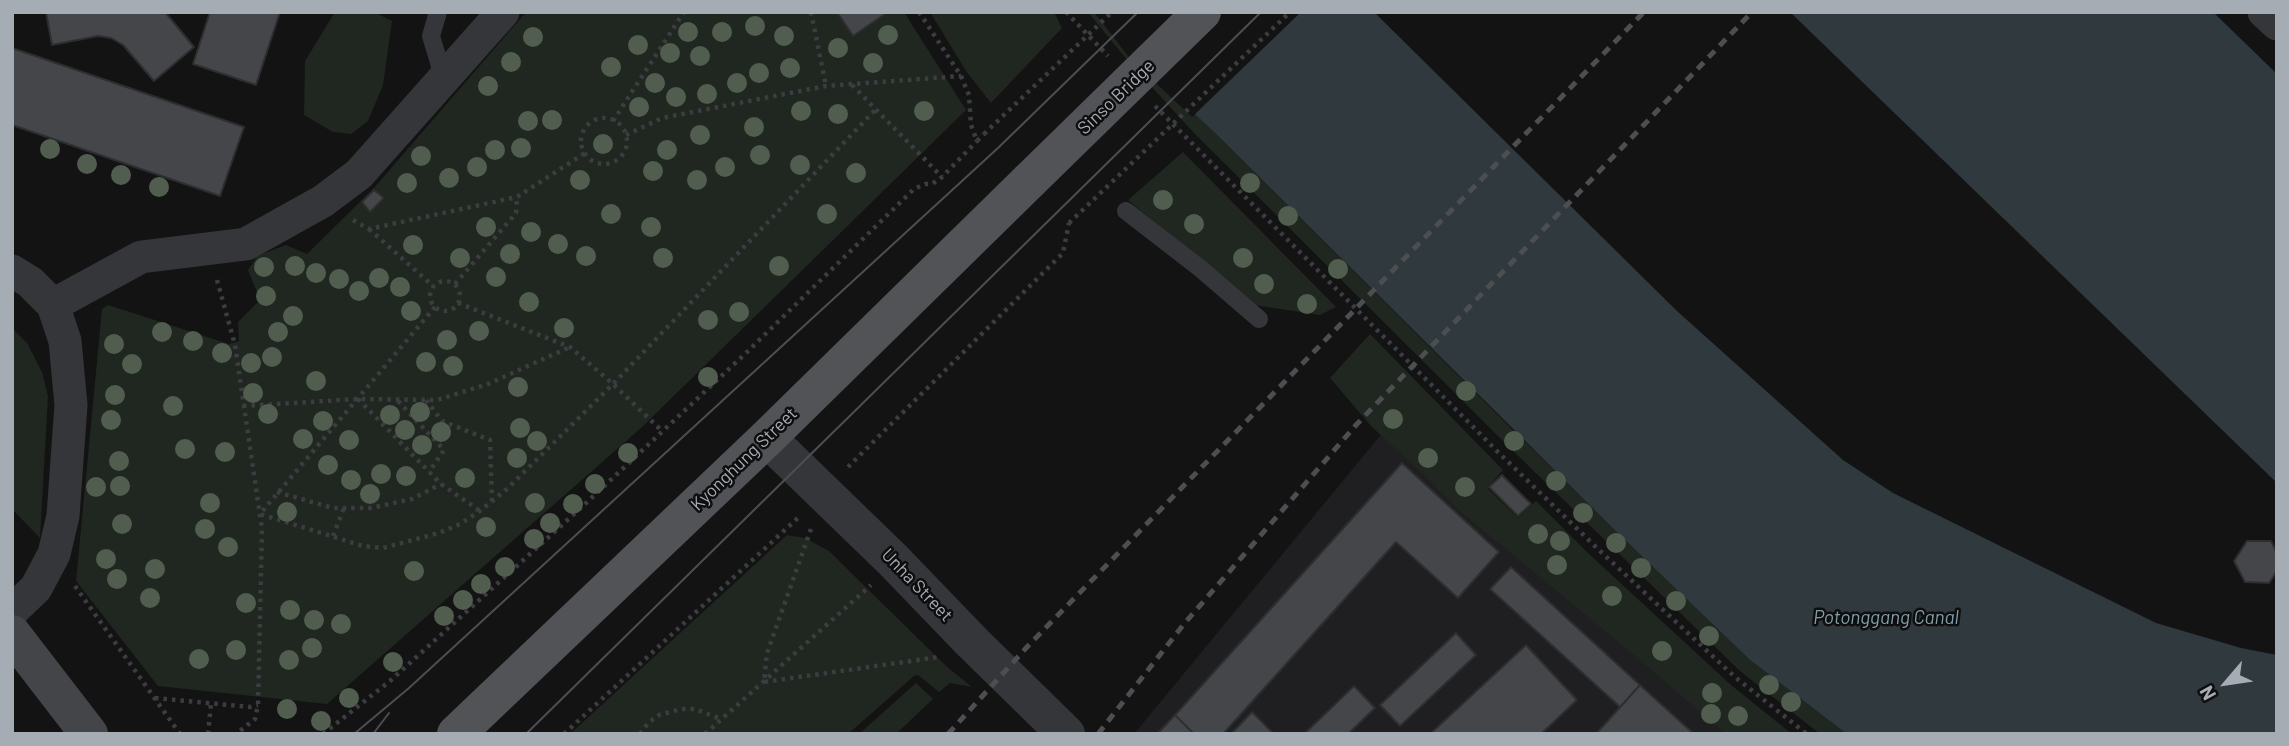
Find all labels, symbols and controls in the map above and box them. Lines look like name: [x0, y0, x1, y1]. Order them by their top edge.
street label: Sinso Bridge: [1073, 55, 1159, 139]
street label: Kyonghung Street: [686, 403, 802, 515]
street label: Unha Street: [877, 544, 957, 626]
water label: Potonggang Canal: [1813, 607, 1959, 629]
north arrow: [2191, 648, 2261, 718]
text: N: [2194, 682, 2220, 705]

